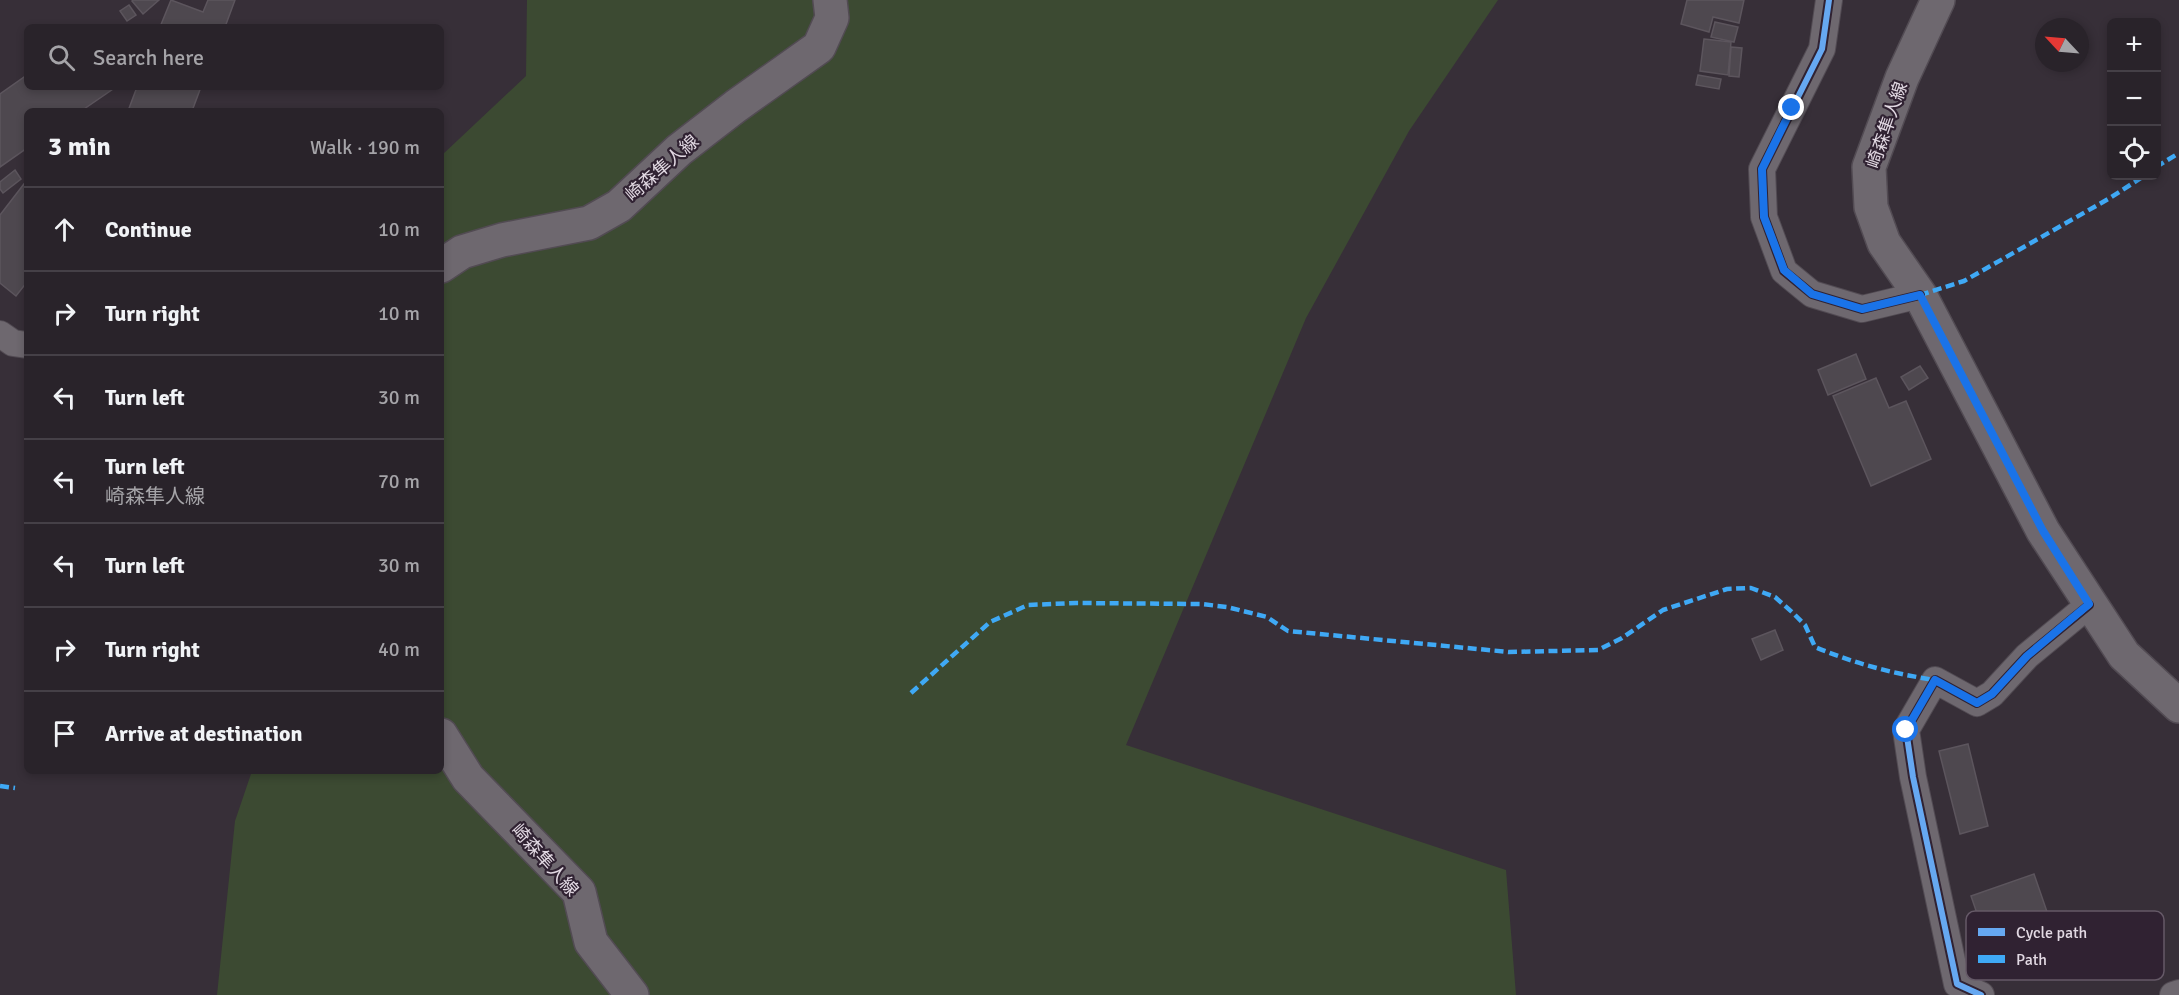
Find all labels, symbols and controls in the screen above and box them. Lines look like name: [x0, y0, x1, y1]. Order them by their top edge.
north arrow: [2035, 18, 2089, 72]
map controls: [2107, 18, 2161, 180]
button: +: [2107, 18, 2161, 72]
search box: [24, 24, 444, 90]
icon: search: [45, 41, 78, 74]
text: Search here: [93, 44, 204, 71]
button: −: [2107, 72, 2161, 126]
street label: 崎森隼人線: [1862, 79, 1912, 171]
route end: [1778, 94, 1804, 120]
button: locate: [2107, 126, 2161, 180]
street label: 崎森隼人線: [621, 130, 703, 206]
text: 3 min: [48, 131, 111, 163]
text: Walk · 190 m: [310, 135, 420, 160]
icon: ahead: [48, 213, 81, 246]
text: Continue: [105, 216, 192, 243]
text: 10 m: [378, 217, 420, 242]
icon: right: [48, 297, 81, 330]
text: Turn right: [105, 300, 200, 327]
text: 10 m: [378, 301, 420, 326]
icon: left: [48, 381, 81, 414]
text: Turn left: [105, 384, 185, 411]
text: 30 m: [378, 385, 420, 410]
text: Turn left: [105, 453, 185, 480]
icon: left: [48, 465, 81, 498]
text: 70 m: [378, 469, 420, 494]
text: 崎森隼人線: [105, 484, 205, 509]
icon: left: [48, 549, 81, 582]
text: Turn left: [105, 552, 185, 579]
text: 30 m: [378, 553, 420, 578]
icon: right: [48, 633, 81, 666]
text: Turn right: [105, 636, 200, 663]
text: 40 m: [378, 637, 420, 662]
route start: [1892, 716, 1918, 742]
icon: arrive: [48, 717, 81, 750]
text: Arrive at destination: [105, 720, 302, 747]
street label: 崎森隼人線: [507, 819, 583, 901]
legend: [1966, 911, 2164, 980]
text: Cycle path: [2016, 923, 2087, 943]
text: Path: [2016, 950, 2047, 970]

